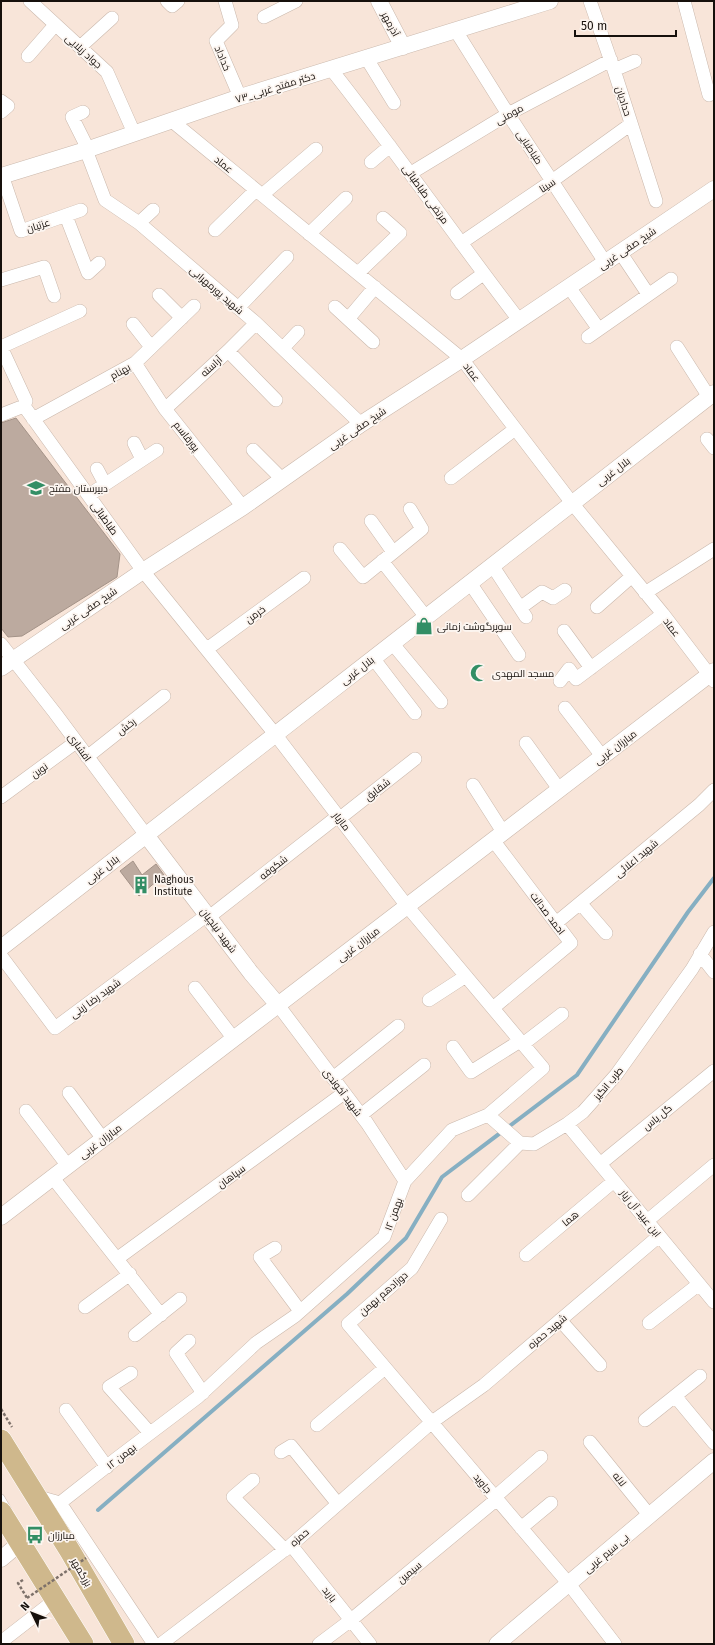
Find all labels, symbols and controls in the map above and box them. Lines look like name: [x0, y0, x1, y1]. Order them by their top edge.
street label: آذرمهر: [378, 9, 402, 39]
scale bar: [575, 12, 676, 38]
text: 50 m: [581, 19, 607, 33]
street label: جواد زیلایی: [63, 32, 104, 71]
street label: خداداد: [211, 44, 233, 73]
street label: ۷۳_دکتر مفتح غربی: [234, 70, 317, 106]
street label: حدادیان: [613, 85, 633, 118]
street label: مومنی: [493, 102, 526, 127]
street label: طباطبایی: [514, 128, 545, 167]
street label: عماد: [212, 154, 235, 176]
street label: مرتضی طباطبائی: [400, 163, 451, 227]
street label: سینا: [537, 176, 558, 196]
street label: عزتیان: [25, 216, 52, 235]
street label: شیخ صفی غربی: [597, 225, 659, 272]
street label: شهید پورمهرابی: [187, 264, 246, 317]
street label: آراسته: [198, 354, 225, 380]
street label: بهنام: [108, 361, 133, 383]
street label: عماد: [460, 361, 482, 384]
street label: شیخ صفی غربی: [327, 405, 389, 452]
street label: پورقاسم: [170, 419, 202, 455]
street label: بلال غربی: [595, 455, 633, 489]
school or university icon: دبیرستان مفتح: [26, 478, 46, 498]
place label: دبیرستان مفتح: [49, 483, 108, 495]
street label: طباطبائی: [88, 500, 120, 538]
street label: شیخ صفی غربی: [58, 585, 120, 632]
street label: خرمن: [243, 603, 268, 626]
shop icon: سوپرگوشت زمانی: [414, 616, 434, 636]
street label: عماد: [660, 616, 682, 639]
place label: سوپرگوشت زمانی: [437, 621, 512, 633]
street label: بلال غربی: [339, 654, 377, 688]
mosque icon: مسجد المهدی: [469, 663, 489, 683]
place label: مسجد المهدی: [492, 668, 554, 680]
street label: رخش: [115, 716, 138, 738]
street label: مبارزان غربی: [592, 728, 639, 768]
street label: افشاری: [65, 731, 93, 764]
street label: نوین: [29, 761, 50, 781]
street label: شقایق: [362, 776, 393, 804]
street label: مازیار: [330, 809, 352, 833]
street label: شهید اعلائی: [613, 837, 661, 880]
street label: بلال غربی: [84, 853, 122, 887]
street label: شکوفه: [257, 853, 290, 883]
place label: Naghous Institute: [154, 874, 194, 898]
building icon: Naghous Institute: [131, 875, 151, 895]
street label: احمد صدالت: [527, 890, 567, 937]
street label: شهید نیلچیان: [197, 906, 239, 955]
street label: مبارزان غربی: [335, 925, 382, 965]
street label: شهید رضا زینی: [68, 977, 123, 1021]
street label: طرب انگیز: [591, 1065, 626, 1103]
street label: شهید آخوندی: [320, 1066, 364, 1119]
street label: گل یاس: [641, 1102, 675, 1133]
street label: مبارزان غربی: [77, 1122, 124, 1162]
street label: سپاهان: [215, 1163, 248, 1191]
street label: ابن عبید آل زیار: [617, 1187, 663, 1240]
street label: ۱۲ بهمن: [382, 1196, 405, 1232]
street label: هما: [560, 1208, 581, 1229]
street label: دوزادهم بهمن: [357, 1269, 411, 1319]
street label: شهید حمزه: [526, 1312, 569, 1351]
street label: ۱۲ بهمن: [105, 1442, 139, 1472]
street label: لاله: [610, 1470, 629, 1489]
street label: جاوید: [471, 1471, 494, 1496]
bus stop icon: مبارزان: [25, 1525, 45, 1545]
street label: حمزه: [288, 1526, 312, 1549]
place label: مبارزان: [48, 1530, 75, 1542]
street label: بی سیم غربی: [582, 1531, 632, 1577]
street label: بزرگمهر: [68, 1555, 94, 1589]
street label: سیمین: [395, 1559, 424, 1586]
street label: باربد: [319, 1585, 339, 1605]
north arrow: [12, 1593, 52, 1633]
text: N: [18, 1599, 32, 1614]

